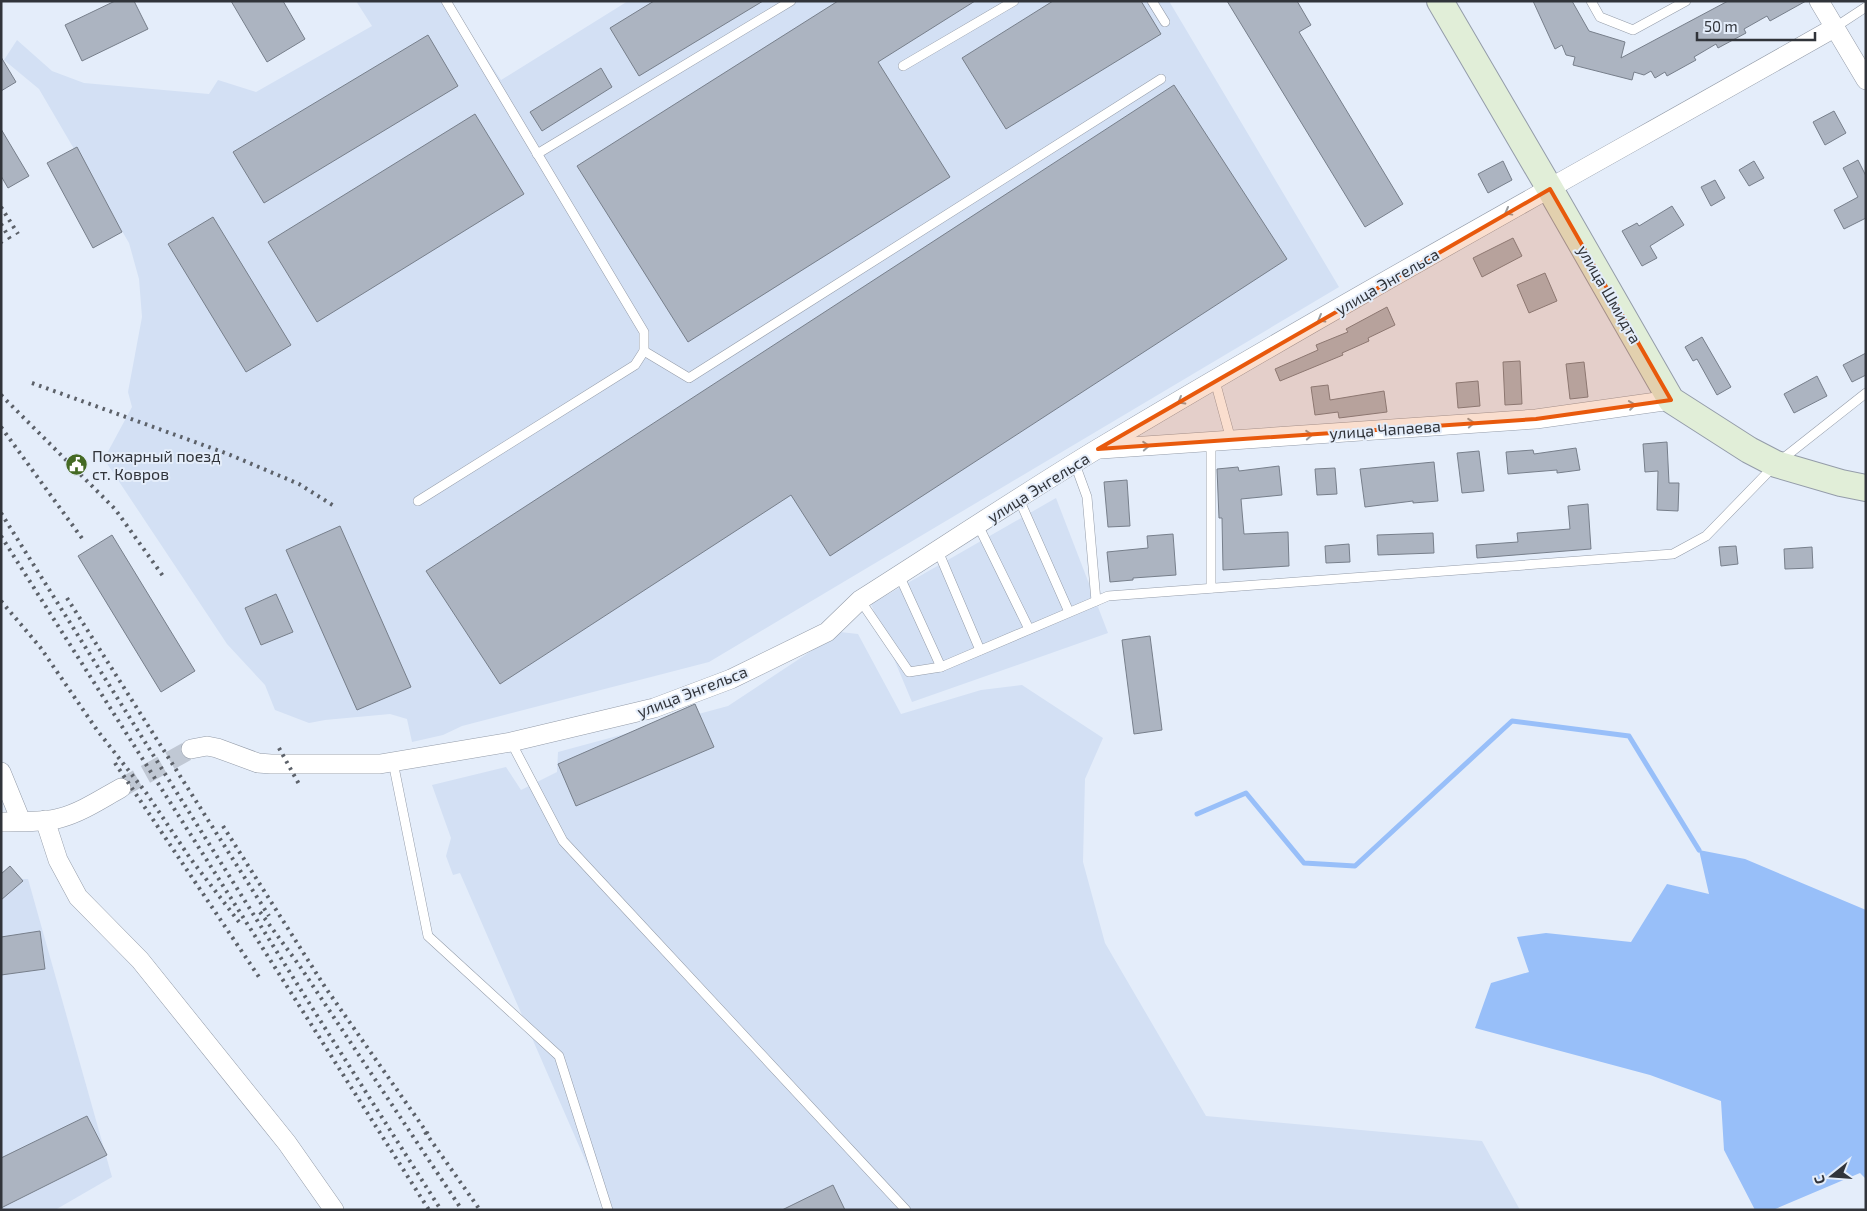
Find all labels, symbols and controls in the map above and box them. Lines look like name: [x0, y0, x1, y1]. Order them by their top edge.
scale bar: [1697, 10, 1814, 42]
text: 50 m: [1704, 17, 1738, 35]
one-way arrow: [1504, 206, 1513, 216]
street label: улица Шмидта: [1573, 241, 1646, 347]
street label: улица Энгельса: [1332, 244, 1443, 319]
one-way arrow: [1317, 313, 1326, 323]
one-way arrow: [1177, 394, 1186, 404]
one-way arrow: [1628, 401, 1636, 411]
street label: улица Чапаева: [1329, 416, 1441, 443]
one-way arrow: [1467, 418, 1475, 429]
one-way arrow: [1305, 429, 1313, 440]
one-way arrow: [1143, 440, 1151, 451]
place label: Пожарный поезд ст. Ковров: [92, 446, 221, 483]
street label: улица Энгельса: [984, 448, 1093, 527]
public building icon: Пожарный поезд ст. Ковров: [64, 452, 88, 476]
street label: улица Энгельса: [634, 661, 750, 722]
north arrow: [1807, 1151, 1857, 1201]
text: С: [1810, 1174, 1828, 1186]

